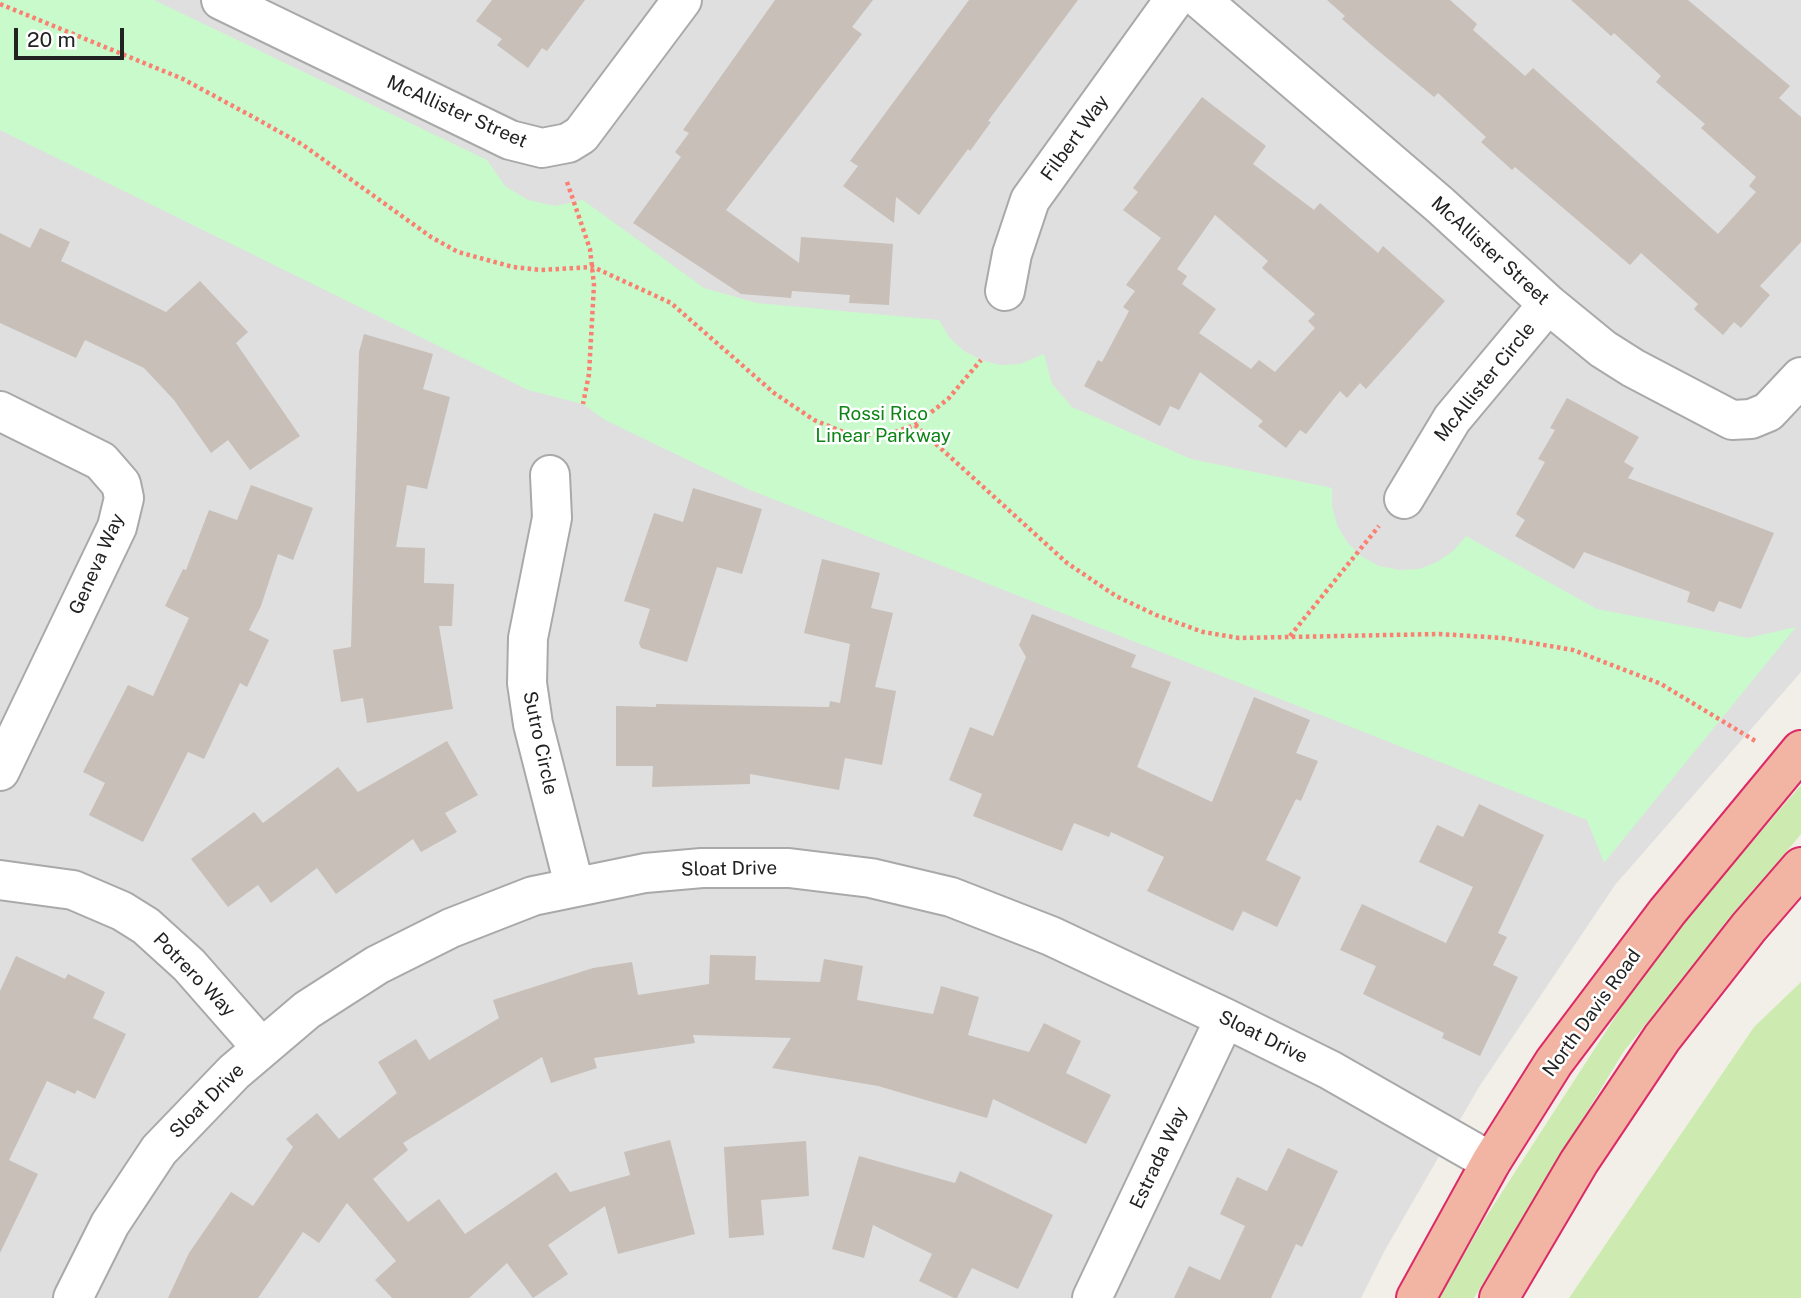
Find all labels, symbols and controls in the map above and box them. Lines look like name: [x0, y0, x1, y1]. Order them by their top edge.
scale bar: [18, 14, 128, 58]
text: 20 m: [27, 27, 76, 52]
street label: McAllister Street: [383, 71, 531, 153]
street label: Filbert Way: [1036, 91, 1114, 185]
street label: McAllister Street: [1426, 192, 1554, 310]
street label: McAllister Circle: [1430, 318, 1540, 446]
park label: Rossi Rico Linear Parkway: [815, 403, 951, 447]
street label: Geneva Way: [65, 510, 129, 618]
street label: Sutro Circle: [518, 689, 562, 797]
street label: Sloat Drive: [681, 857, 777, 881]
street label: Potrero Way: [148, 928, 240, 1022]
street label: North Davis Road: [1538, 945, 1646, 1081]
street label: Sloat Drive: [1215, 1006, 1311, 1068]
street label: Sloat Drive: [165, 1059, 249, 1143]
street label: Estrada Way: [1125, 1103, 1193, 1213]

